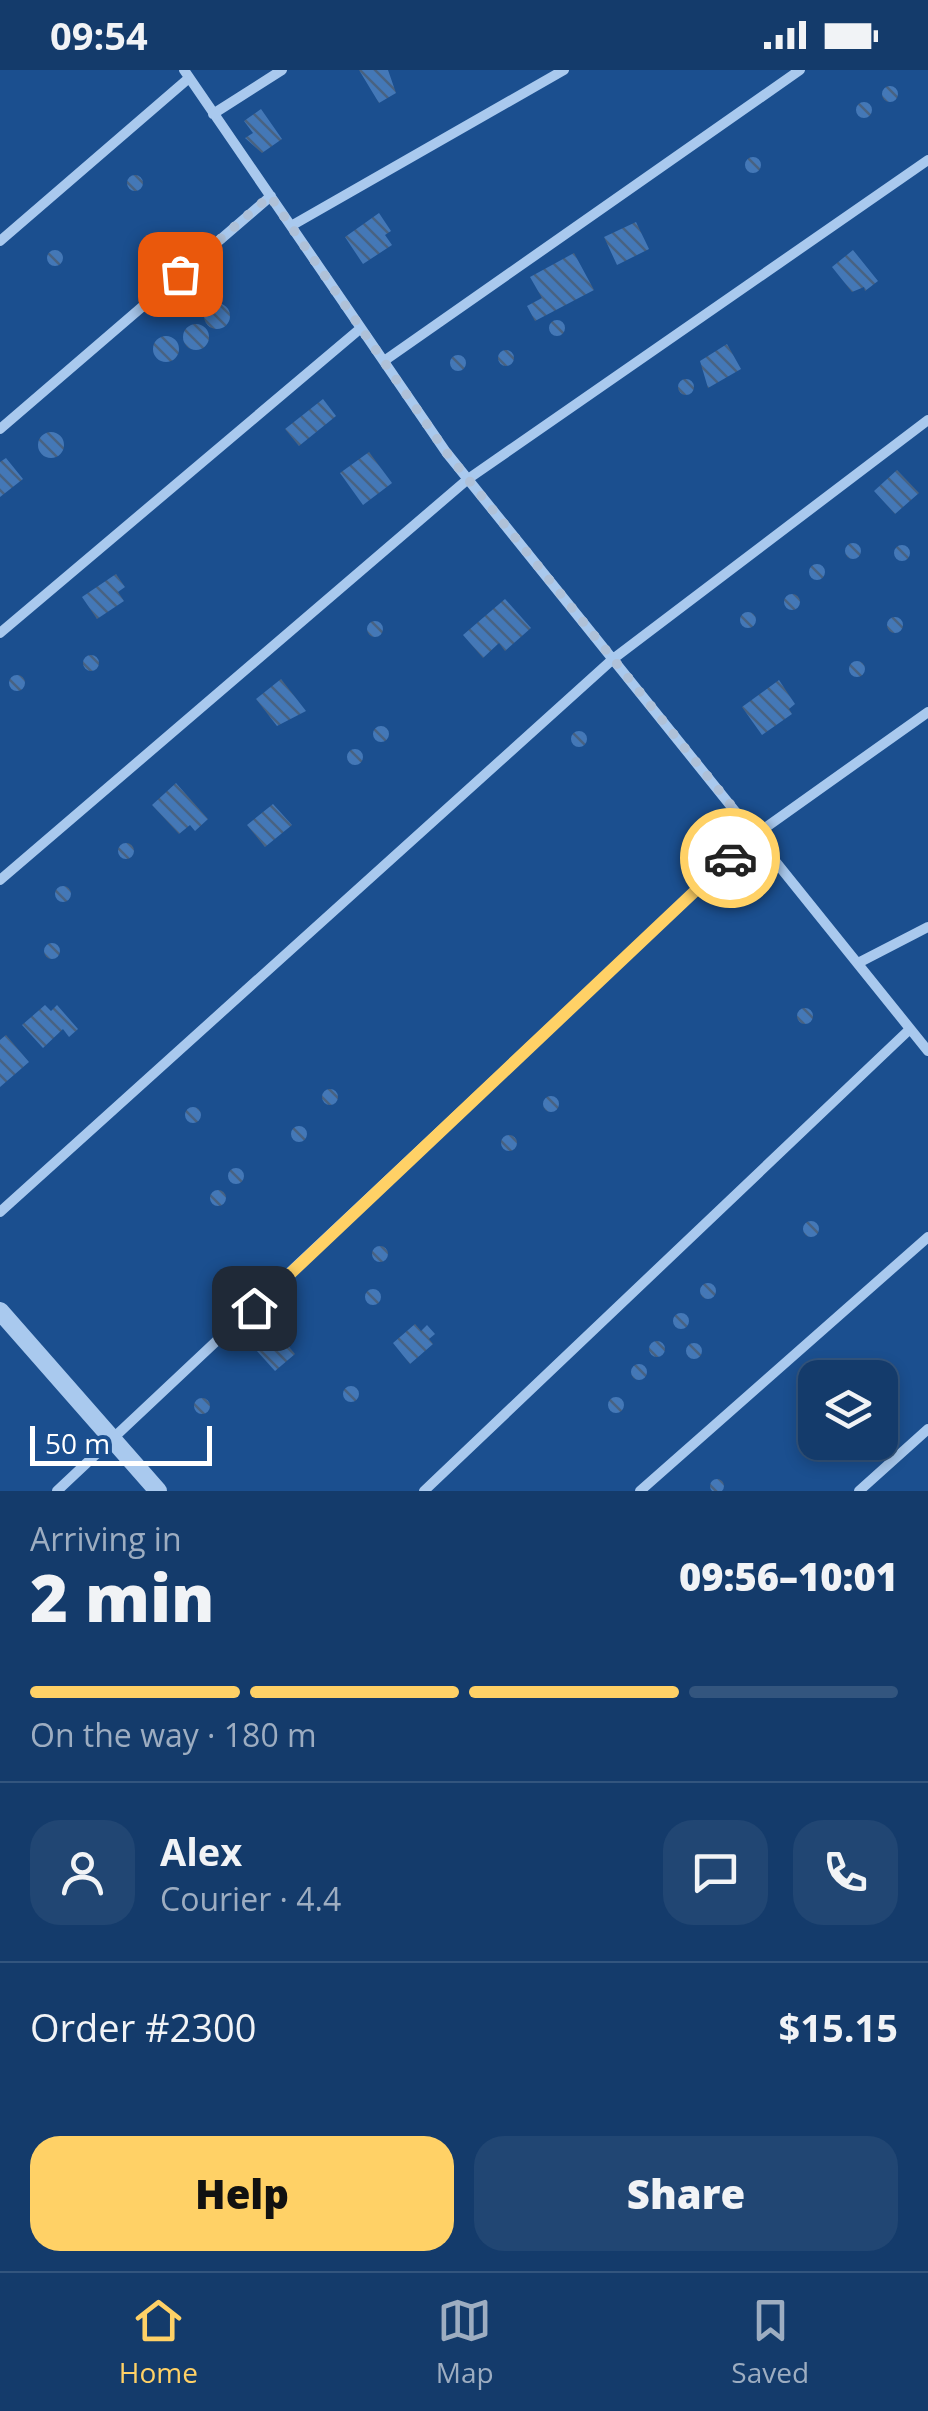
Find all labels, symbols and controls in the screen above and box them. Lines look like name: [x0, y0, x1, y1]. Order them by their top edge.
text: 09:54: [50, 9, 148, 61]
pin: [138, 232, 223, 317]
icon: bag: [153, 247, 208, 302]
courier: [680, 808, 780, 908]
icon: car: [703, 831, 758, 886]
pin: [212, 1266, 297, 1351]
icon: home: [227, 1281, 282, 1336]
map controls: [798, 1360, 898, 1460]
button: layers: [798, 1360, 898, 1460]
scale bar: [30, 1421, 212, 1466]
text: 50 m: [45, 1424, 110, 1462]
text: Arriving in: [30, 1517, 182, 1560]
text: 09:56–10:01: [679, 1550, 898, 1602]
text: 2 min: [30, 1553, 215, 1641]
text: On the way · 180 m: [30, 1713, 317, 1756]
button: person: [30, 1820, 135, 1925]
button: chat: [663, 1820, 768, 1925]
button: phone: [793, 1820, 898, 1925]
text: Alex: [160, 1825, 242, 1877]
text: Courier · 4.4: [160, 1877, 341, 1920]
text: Order #2300: [30, 2001, 257, 2053]
text: $15.15: [779, 2001, 898, 2053]
button: Help: [30, 2136, 454, 2251]
button: Share: [474, 2136, 898, 2251]
tab: Home: [119, 2293, 198, 2391]
tab: Map: [436, 2293, 494, 2391]
tab: Saved: [731, 2293, 809, 2391]

